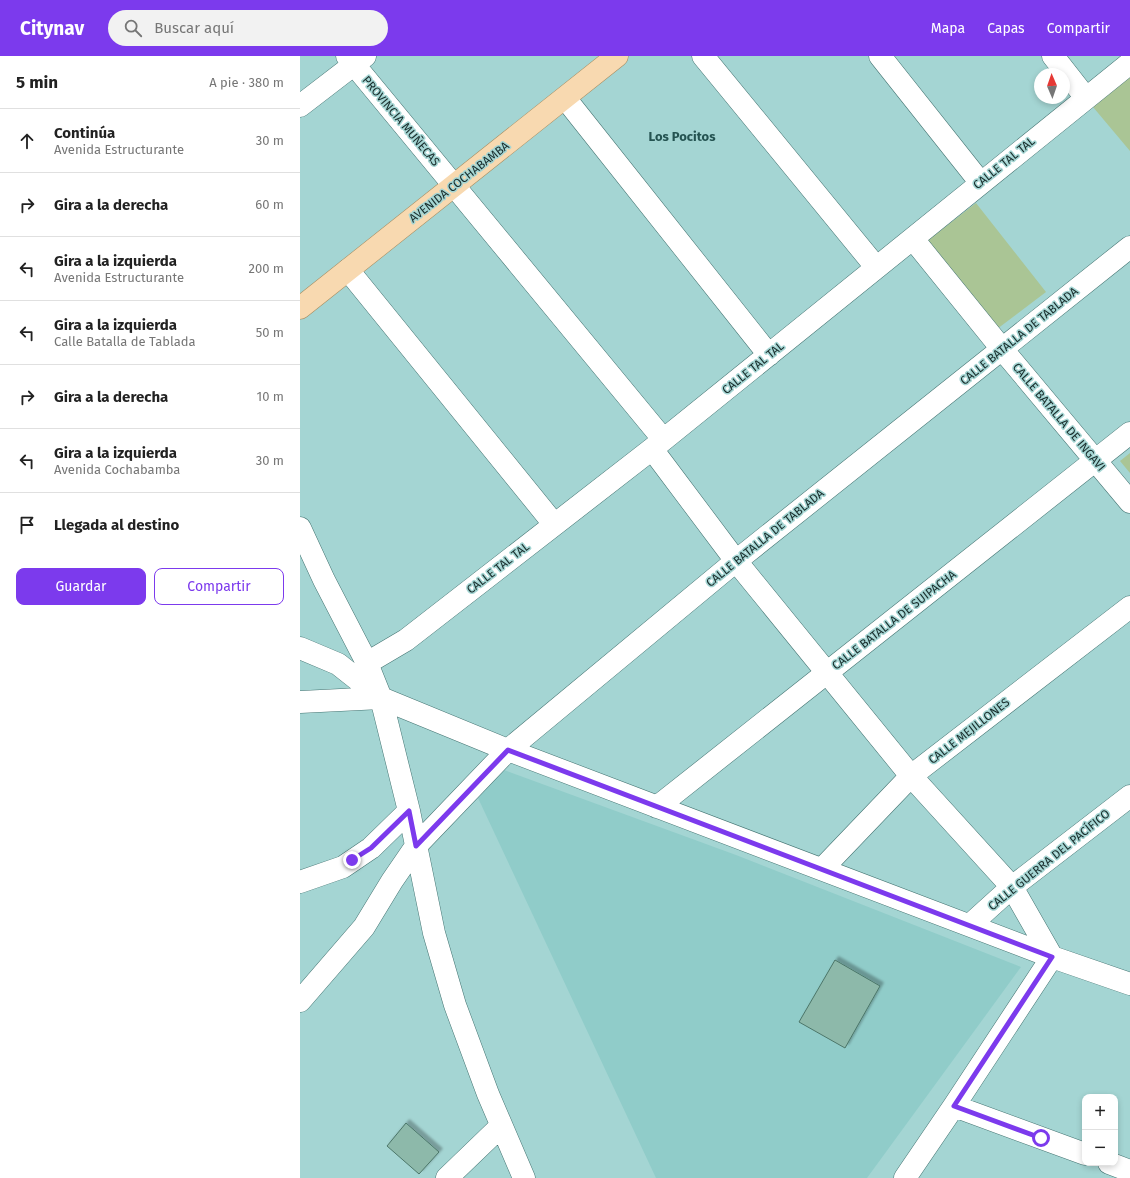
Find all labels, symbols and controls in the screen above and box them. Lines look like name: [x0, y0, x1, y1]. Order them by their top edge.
search box: [108, 10, 388, 46]
text: Citynav: [20, 17, 84, 40]
icon: search: [122, 17, 144, 39]
text: Buscar aquí: [154, 19, 234, 37]
text: Mapa: [931, 20, 965, 37]
text: Capas: [987, 20, 1025, 37]
text: Compartir: [1047, 20, 1110, 37]
north arrow: [1034, 68, 1070, 104]
text: 5 min: [16, 72, 58, 93]
street label: PROVINCIA MUÑECAS: [359, 73, 444, 169]
text: A pie · 380 m: [209, 75, 284, 90]
text: Continúa: [54, 124, 115, 142]
district label: Los Pocitos: [649, 129, 716, 144]
icon: ahead: [16, 130, 38, 152]
text: 30 m: [256, 133, 284, 148]
street label: CALLE TAL TAL: [970, 134, 1038, 192]
street label: AVENIDA COCHABAMBA: [406, 138, 512, 225]
text: Avenida Estructurante: [54, 142, 184, 157]
icon: right: [16, 194, 38, 216]
text: Gira a la derecha: [54, 196, 168, 214]
text: 60 m: [255, 197, 284, 212]
text: Gira a la izquierda: [54, 252, 177, 270]
icon: left: [16, 258, 38, 280]
text: 200 m: [248, 261, 284, 276]
text: Avenida Estructurante: [54, 270, 184, 285]
street label: CALLE BATALLA DE TABLADA: [957, 284, 1081, 388]
text: Gira a la izquierda: [54, 316, 177, 334]
icon: left: [16, 322, 38, 344]
text: 50 m: [256, 325, 284, 340]
text: Calle Batalla de Tablada: [54, 334, 196, 349]
street label: CALLE TAL TAL: [719, 339, 787, 397]
street label: CALLE BATALLA DE INGAVI: [1010, 360, 1108, 474]
icon: right: [16, 386, 38, 408]
text: Gira a la derecha: [54, 388, 168, 406]
text: 10 m: [257, 389, 284, 404]
text: Gira a la izquierda: [54, 444, 177, 462]
icon: left: [16, 450, 38, 472]
text: 30 m: [256, 453, 284, 468]
text: Avenida Cochabamba: [54, 462, 180, 477]
street label: CALLE BATALLA DE TABLADA: [703, 486, 827, 590]
icon: arrive: [16, 514, 38, 536]
text: Llegada al destino: [54, 516, 179, 534]
street label: CALLE TAL TAL: [464, 539, 532, 597]
street label: CALLE BATALLA DE SUIPACHA: [829, 567, 959, 673]
button: Guardar: [16, 568, 146, 605]
button: Compartir: [154, 568, 284, 605]
street label: CALLE MEJILLONES: [926, 695, 1013, 767]
street label: CALLE GUERRA DEL PACÍFICO: [985, 806, 1113, 913]
route end: [343, 851, 361, 869]
map controls: [1082, 1094, 1118, 1166]
button: +: [1082, 1094, 1118, 1130]
route start: [1032, 1129, 1050, 1147]
button: −: [1082, 1130, 1118, 1166]

